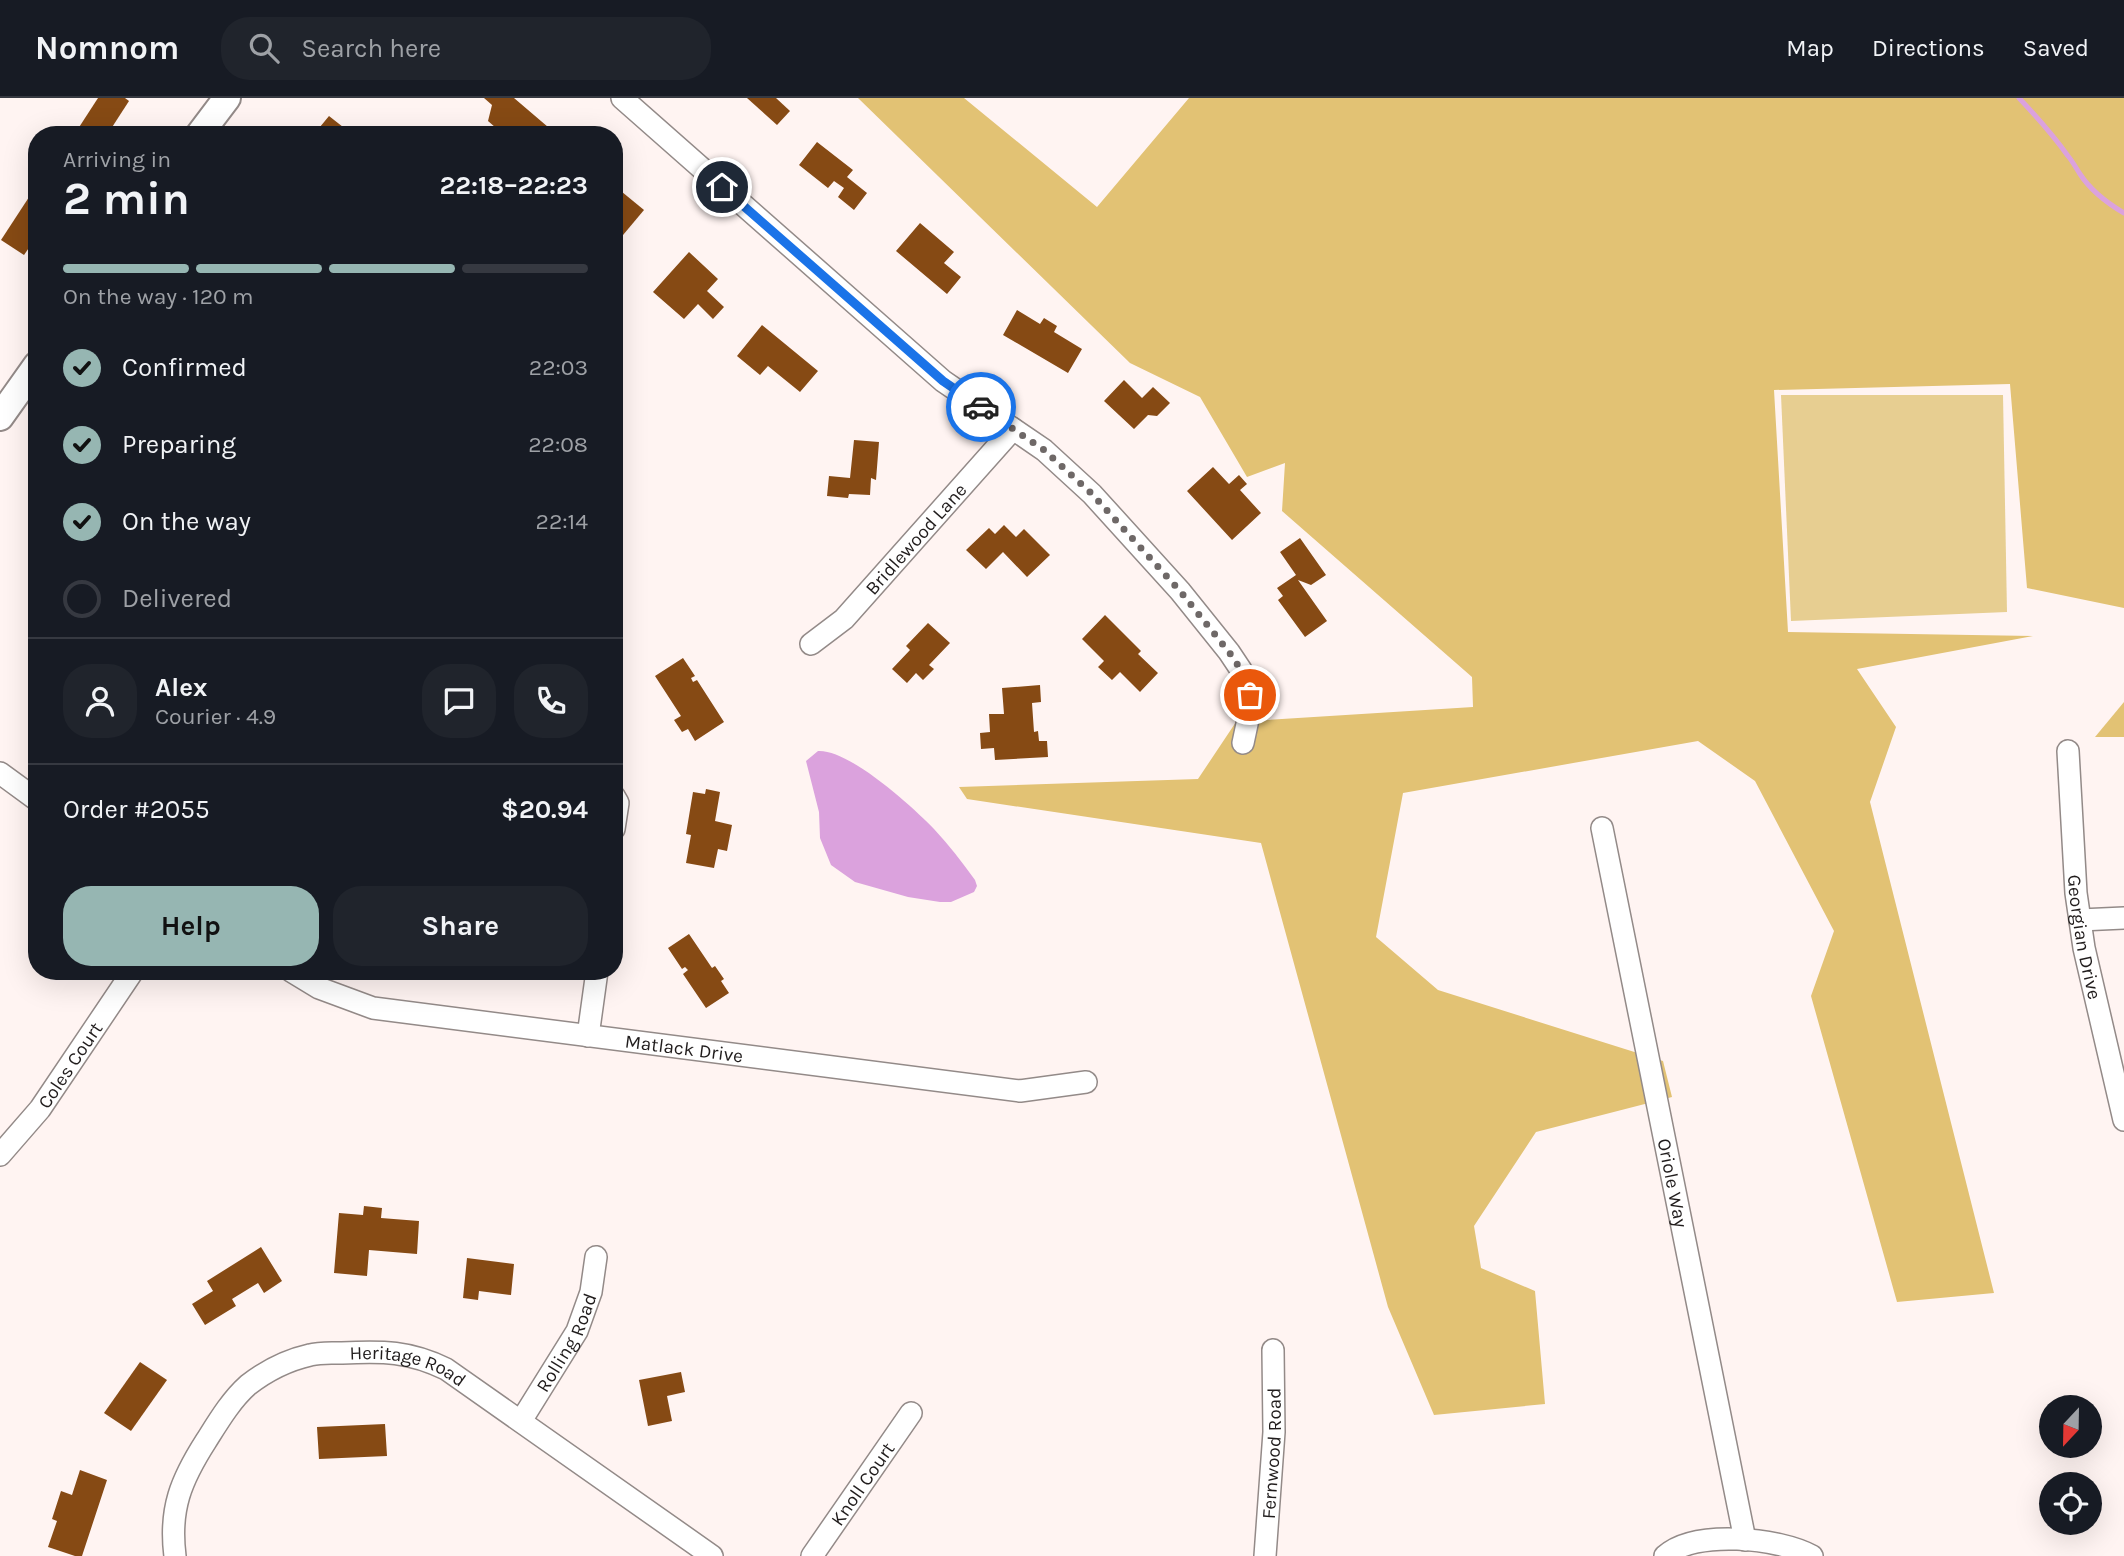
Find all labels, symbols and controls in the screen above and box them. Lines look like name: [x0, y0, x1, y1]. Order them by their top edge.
search box: [221, 17, 711, 80]
text: Nomnom: [35, 29, 179, 67]
icon: search: [245, 29, 283, 67]
text: Search here: [301, 33, 441, 64]
text: Map: [1786, 34, 1834, 62]
text: Directions: [1872, 34, 1985, 62]
text: Saved: [2023, 34, 2089, 62]
text: Arriving in: [63, 146, 171, 173]
pin: [692, 157, 752, 217]
icon: home: [703, 168, 741, 206]
text: 22:18–22:23: [439, 170, 588, 201]
text: 2 min: [63, 172, 190, 226]
text: On the way · 120 m: [63, 283, 254, 310]
icon: check: [63, 349, 101, 387]
text: Confirmed: [122, 352, 247, 383]
text: 22:03: [529, 354, 588, 381]
courier: [946, 372, 1016, 442]
icon: car: [962, 388, 1000, 426]
icon: check: [63, 426, 101, 464]
text: Preparing: [122, 429, 236, 460]
text: 22:08: [528, 431, 588, 458]
street label: Bridlewood Lane: [861, 479, 972, 599]
icon: check: [63, 503, 101, 541]
text: On the way: [122, 506, 251, 537]
text: 22:14: [536, 508, 588, 535]
text: Delivered: [122, 583, 232, 614]
button: person: [63, 664, 137, 738]
button: chat: [422, 664, 496, 738]
button: phone: [514, 664, 588, 738]
pin: [1220, 665, 1280, 725]
text: Alex: [155, 672, 207, 703]
icon: bag: [1231, 676, 1269, 714]
text: Courier · 4.9: [155, 703, 276, 730]
text: Order #2055: [63, 794, 210, 825]
text: $20.94: [501, 794, 588, 825]
street label: Georgian Drive: [2063, 874, 2106, 1002]
button: Help: [63, 886, 319, 966]
button: Share: [333, 886, 588, 966]
street label: Coles Court: [34, 1018, 107, 1113]
street label: Matlack Drive: [624, 1030, 744, 1067]
street label: Oriole Way: [1653, 1137, 1692, 1230]
street label: Rolling Road: [532, 1291, 602, 1396]
street label: Heritage Road: [349, 1342, 470, 1392]
street label: Fernwood Road: [1258, 1387, 1286, 1520]
north arrow: [2039, 1395, 2102, 1458]
map controls: [2039, 1395, 2102, 1535]
street label: Knoll Court: [826, 1438, 899, 1530]
button: locate: [2039, 1472, 2102, 1535]

